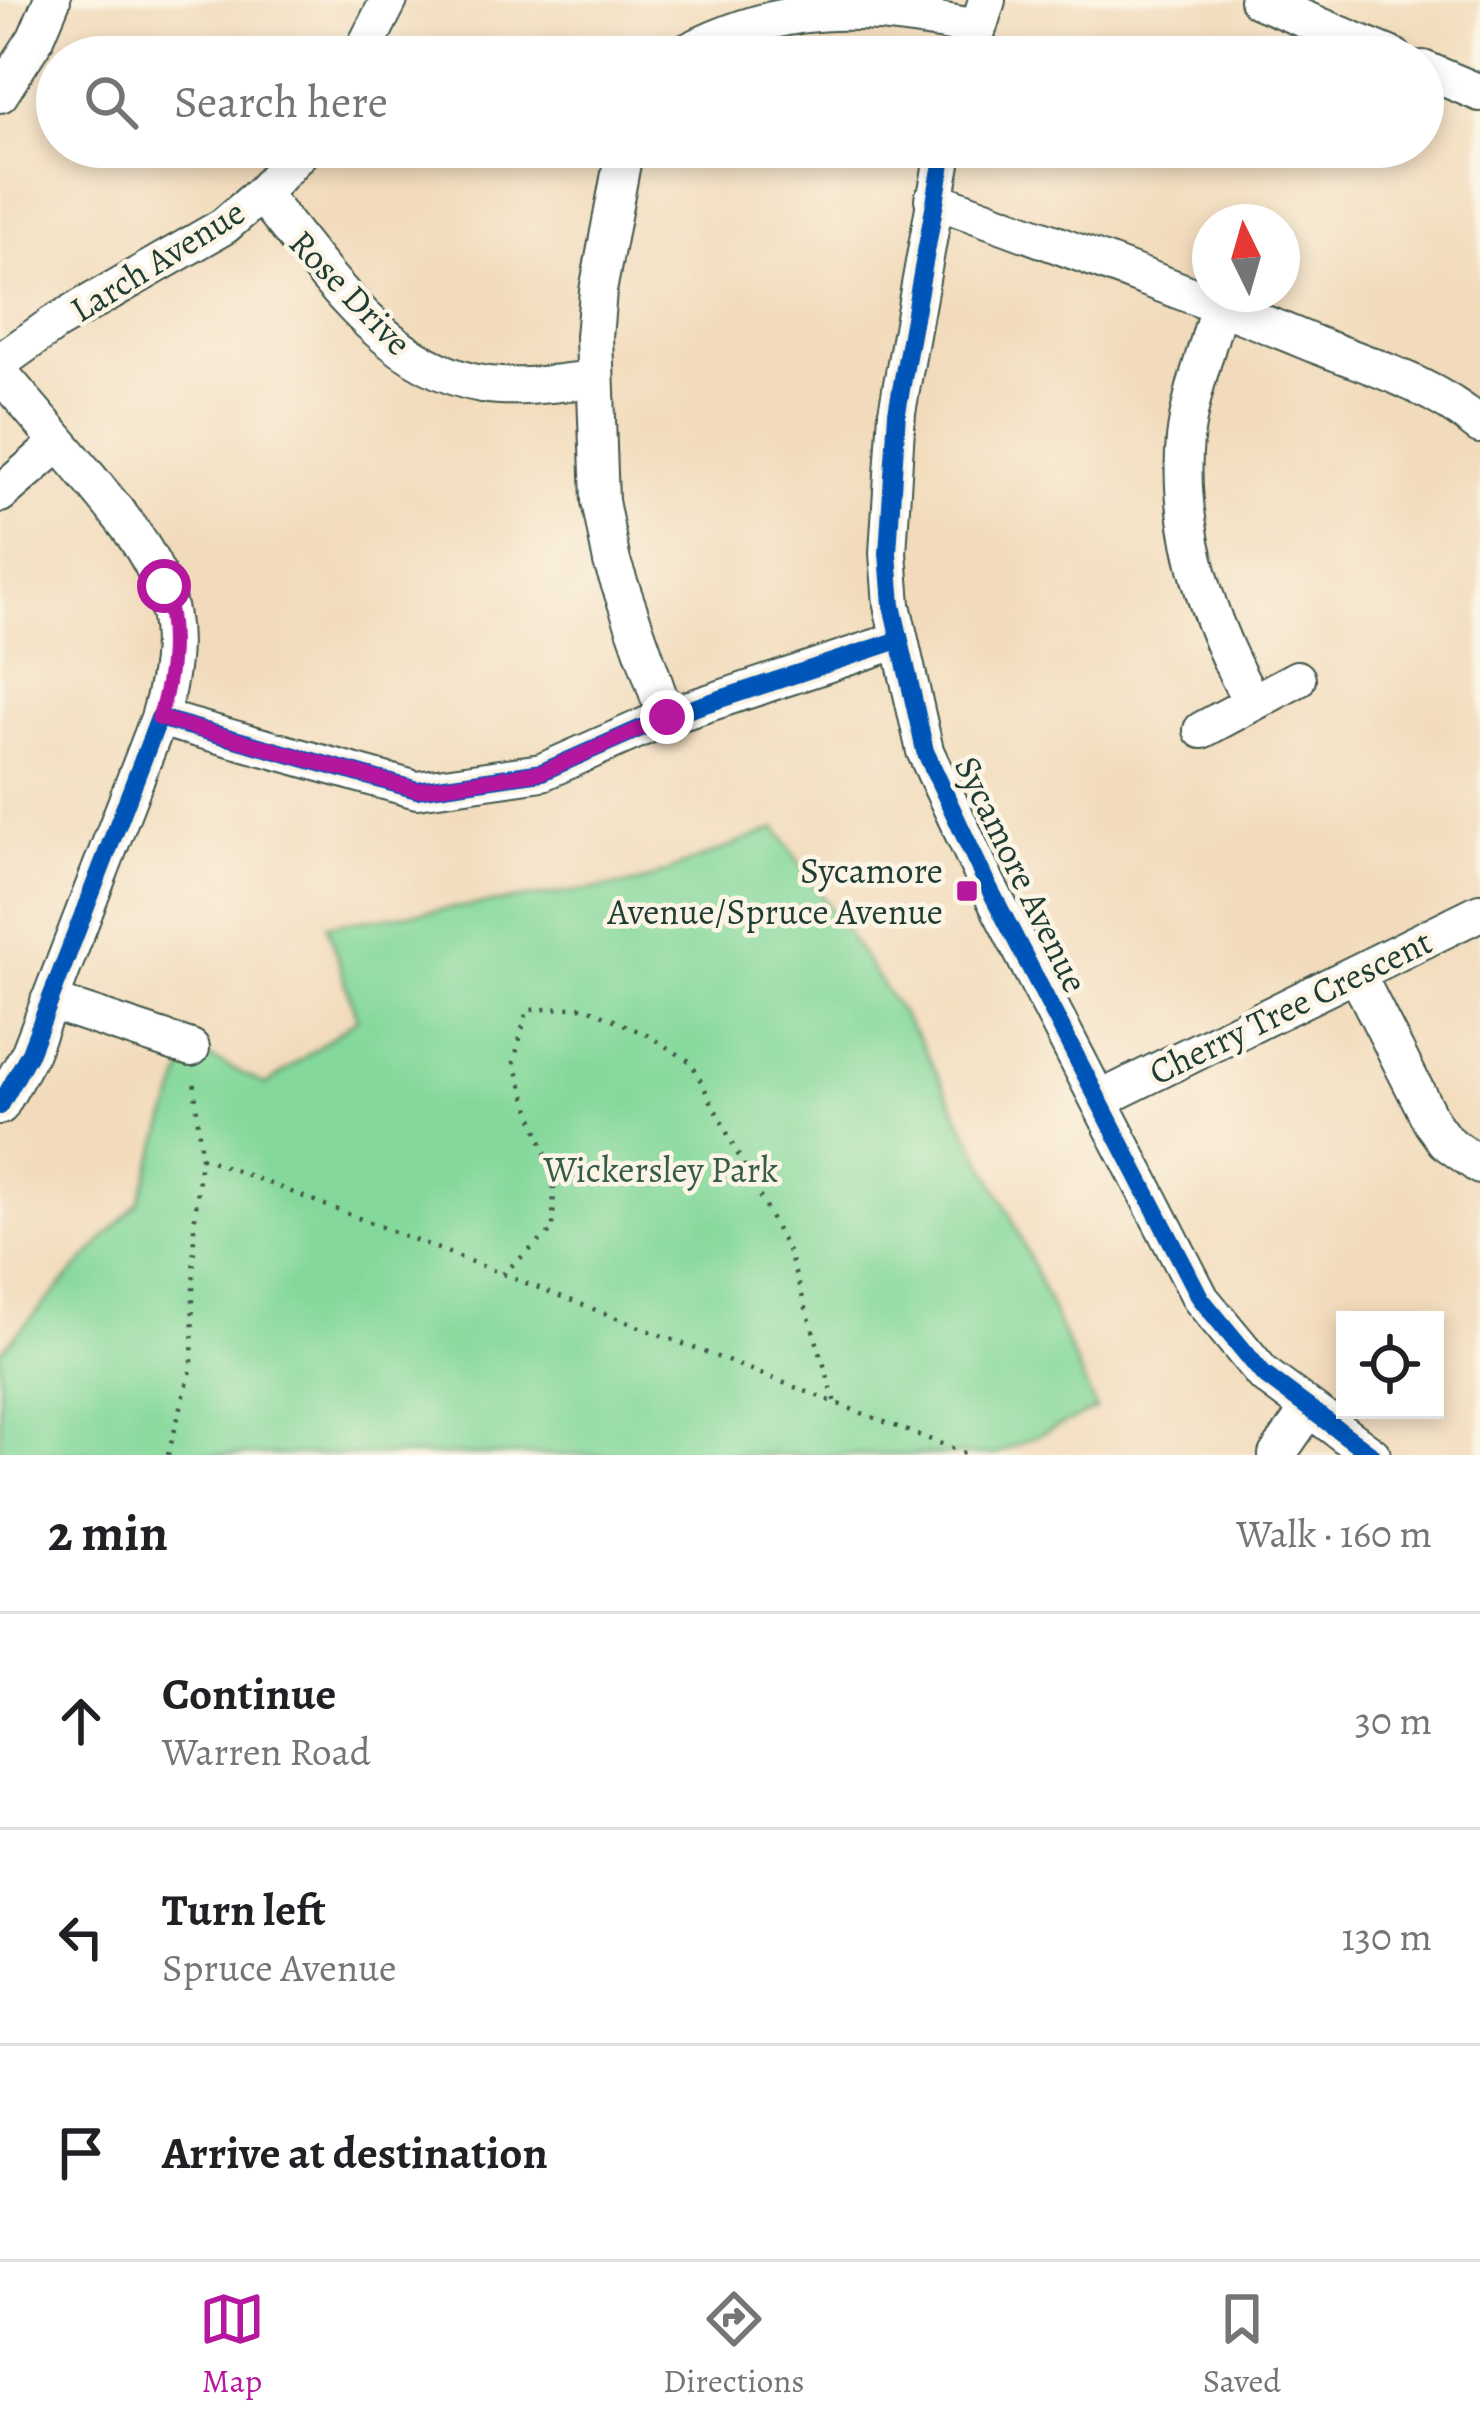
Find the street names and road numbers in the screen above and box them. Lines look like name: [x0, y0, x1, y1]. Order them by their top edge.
street label: Larch Avenue: [61, 187, 254, 333]
street label: Rose Drive: [278, 219, 423, 366]
street label: Sycamore Avenue: [943, 748, 1100, 1001]
street label: Cherry Tree Crescent: [1141, 917, 1440, 1096]

